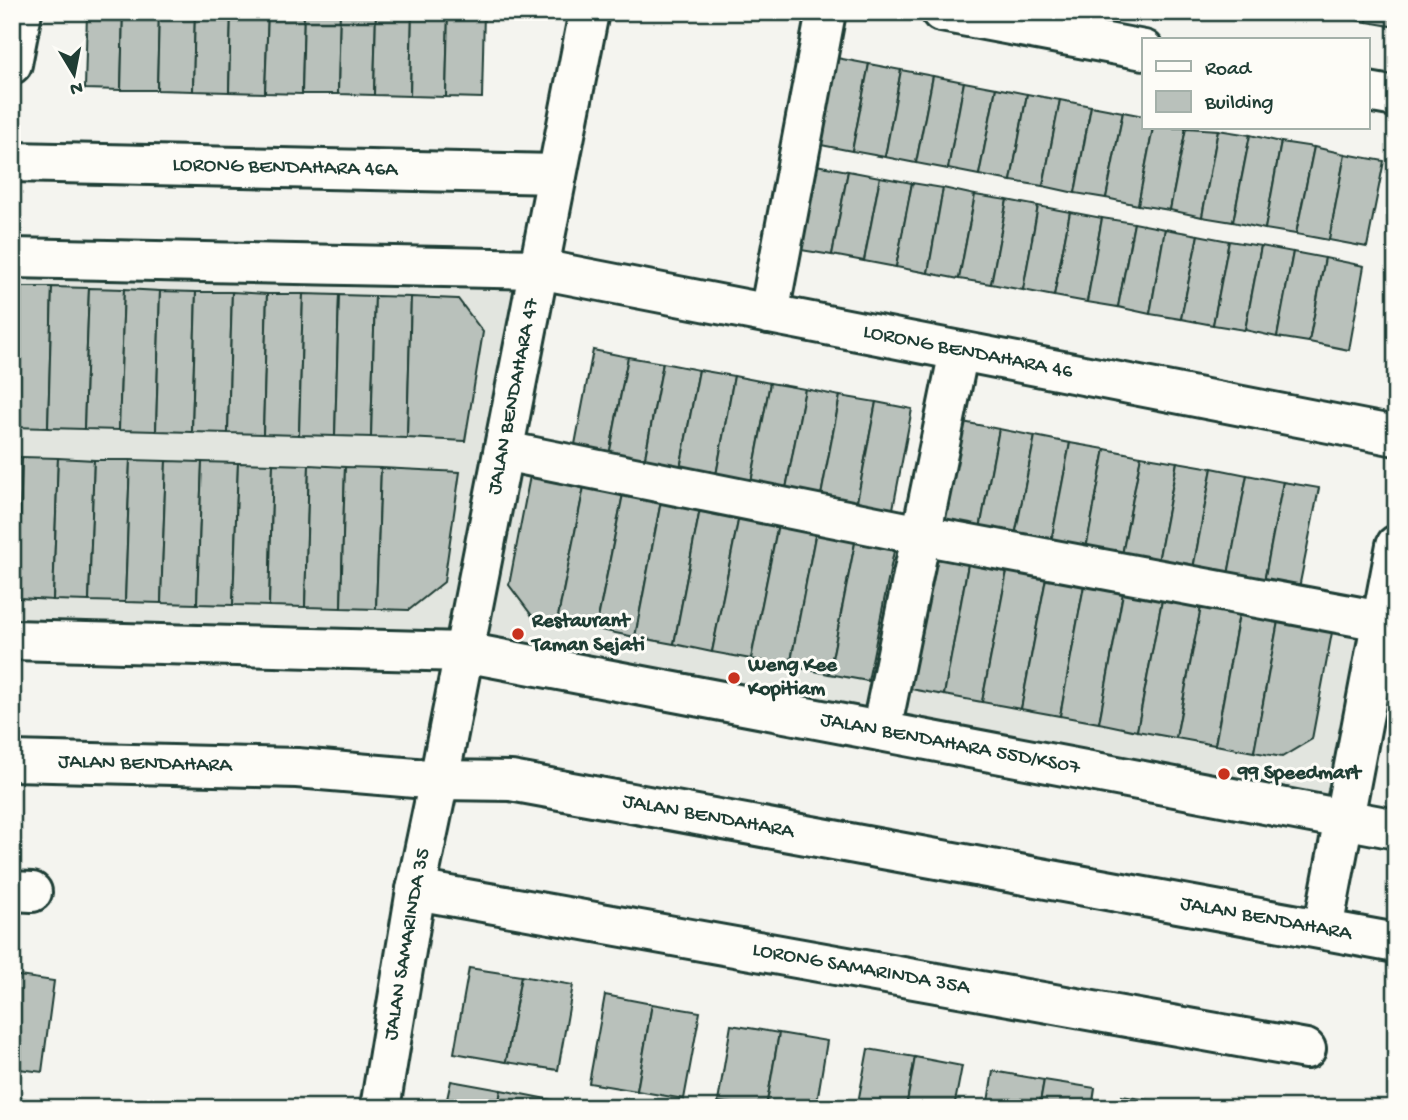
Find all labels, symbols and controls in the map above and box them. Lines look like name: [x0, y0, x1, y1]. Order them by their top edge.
north arrow: [38, 38, 108, 108]
legend: [1142, 38, 1370, 130]
text: Road: [1205, 58, 1253, 83]
text: N: [68, 75, 84, 100]
text: Building: [1204, 92, 1274, 117]
street label: LORONG BENDAHARA 46A: [172, 153, 399, 183]
street label: JALAN BENDAHARA 47: [482, 295, 545, 497]
street label: LORONG BENDAHARA 46: [861, 320, 1075, 385]
place label: Restaurant Taman Sejati: [530, 610, 645, 659]
marker: Restaurant Taman Sejati: [510, 626, 526, 642]
place label: Weng Kee Kopitiam: [747, 654, 838, 703]
marker: Weng Kee Kopitiam: [726, 670, 742, 686]
street label: JALAN BENDAHARA 55D/KS07: [818, 707, 1083, 781]
street label: JALAN BENDAHARA: [58, 750, 234, 779]
place label: 99 Speedmart: [1237, 762, 1363, 787]
marker: 99 Speedmart: [1216, 766, 1232, 782]
street label: JALAN BENDAHARA: [620, 789, 797, 845]
street label: JALAN SAMARINDA 35: [379, 846, 437, 1042]
street label: JALAN BENDAHARA: [1178, 891, 1355, 947]
street label: LORONG SAMARINDA 35A: [750, 938, 973, 1001]

